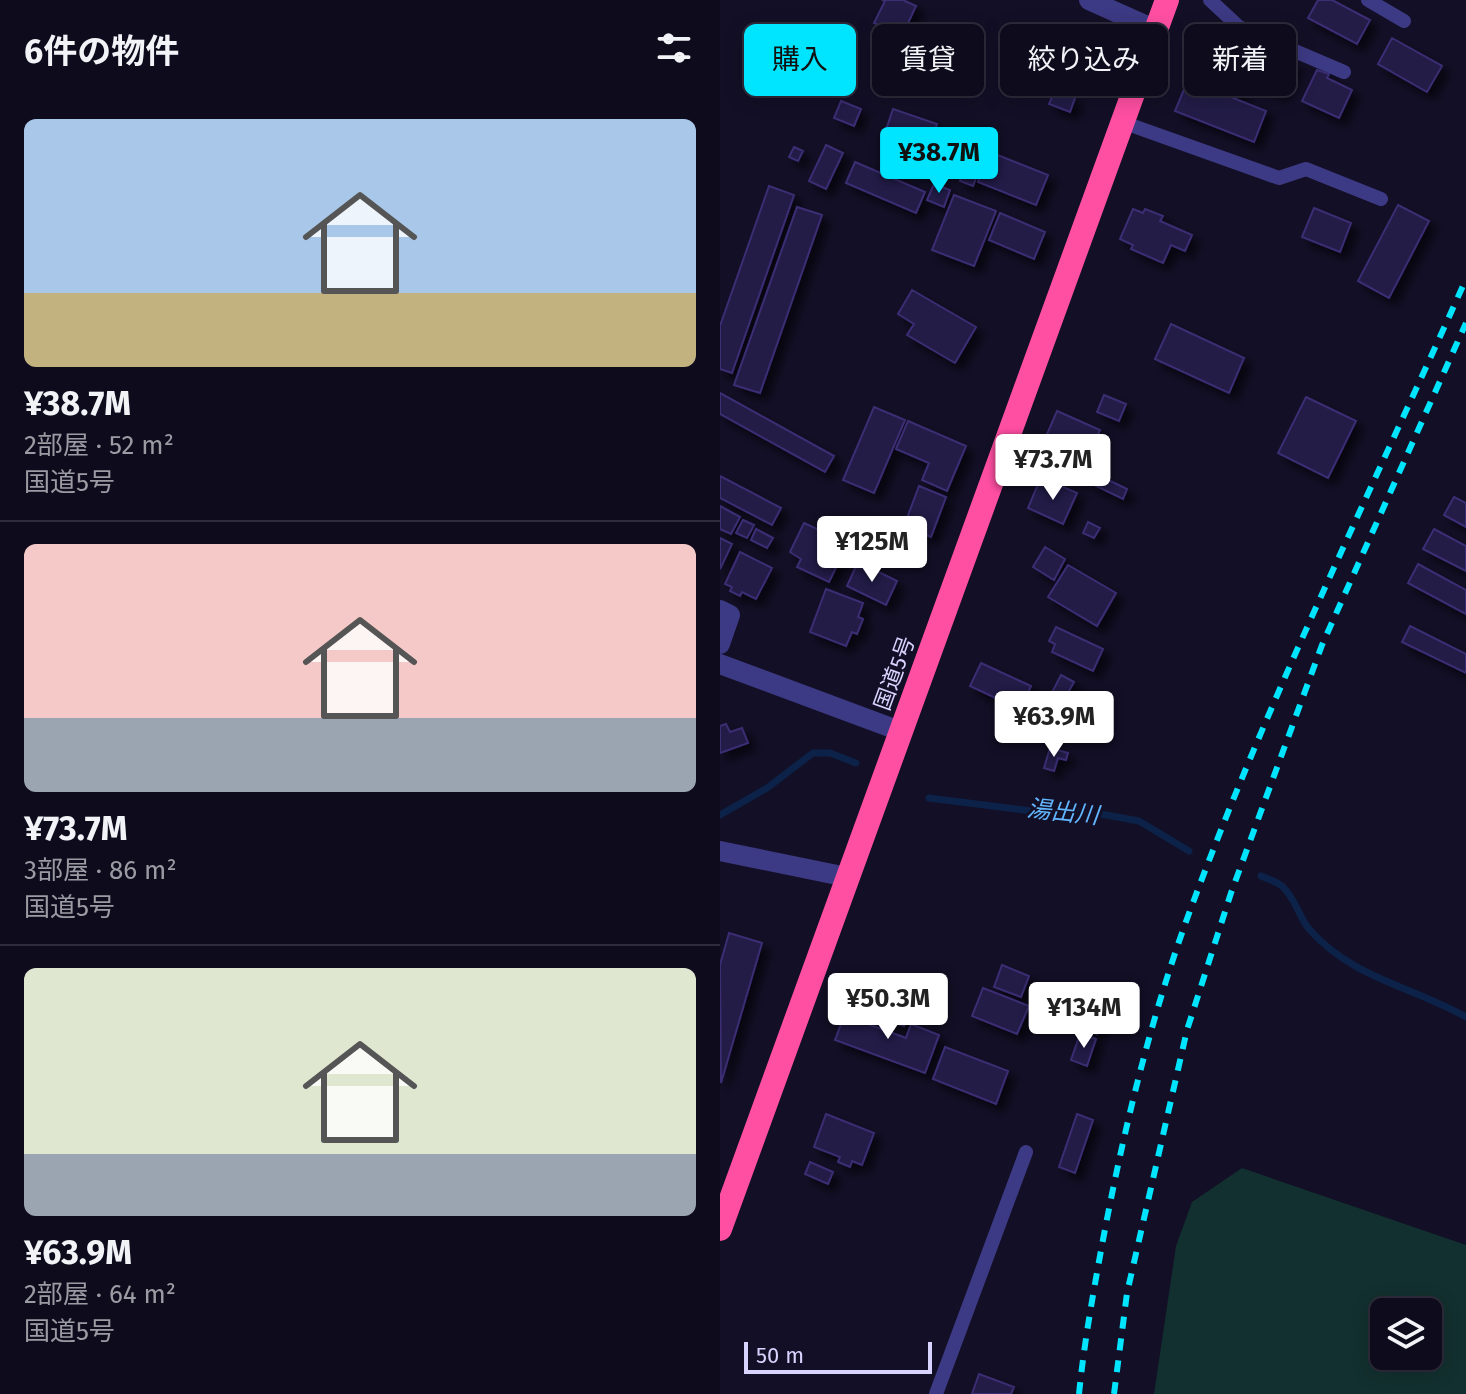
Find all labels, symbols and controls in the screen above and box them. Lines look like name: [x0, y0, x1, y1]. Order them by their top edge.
chip: 購入: [744, 24, 856, 96]
chip: 賃貸: [872, 24, 984, 96]
chip: 絞り込み: [1000, 24, 1168, 96]
chip: 新着: [1184, 24, 1296, 96]
icon: filters: [652, 26, 696, 70]
text: 6件の物件: [24, 31, 179, 72]
pin: ¥38.7M: [874, 127, 1004, 195]
text: ¥38.7M: [898, 137, 980, 168]
icon: home: [288, 171, 432, 315]
text: ¥38.7M: [24, 383, 131, 424]
text: 2部屋 · 52 m²: [24, 430, 174, 461]
pin: ¥73.7M: [988, 434, 1118, 502]
text: ¥73.7M: [1013, 444, 1093, 475]
text: 国道5号: [24, 467, 115, 498]
pin: ¥125M: [816, 516, 928, 584]
text: ¥125M: [835, 526, 909, 557]
icon: home: [288, 596, 432, 740]
street label: 国道5号: [869, 632, 920, 714]
pin: ¥63.9M: [989, 691, 1119, 759]
text: ¥63.9M: [1013, 701, 1095, 732]
water label: 湯出川: [1026, 794, 1103, 830]
text: ¥73.7M: [24, 808, 127, 849]
text: 3部屋 · 86 m²: [24, 855, 177, 886]
text: 国道5号: [24, 892, 115, 923]
pin: ¥50.3M: [823, 973, 953, 1041]
pin: ¥134M: [1028, 982, 1140, 1050]
text: ¥50.3M: [846, 983, 930, 1014]
text: ¥134M: [1047, 992, 1121, 1023]
icon: home: [288, 1020, 432, 1164]
text: ¥63.9M: [24, 1232, 132, 1273]
text: 2部屋 · 64 m²: [24, 1279, 176, 1310]
map controls: [1370, 1298, 1442, 1370]
button: layers: [1370, 1298, 1442, 1370]
text: 国道5号: [24, 1316, 115, 1347]
scale bar: [744, 1338, 932, 1374]
text: 50 m: [756, 1342, 804, 1369]

